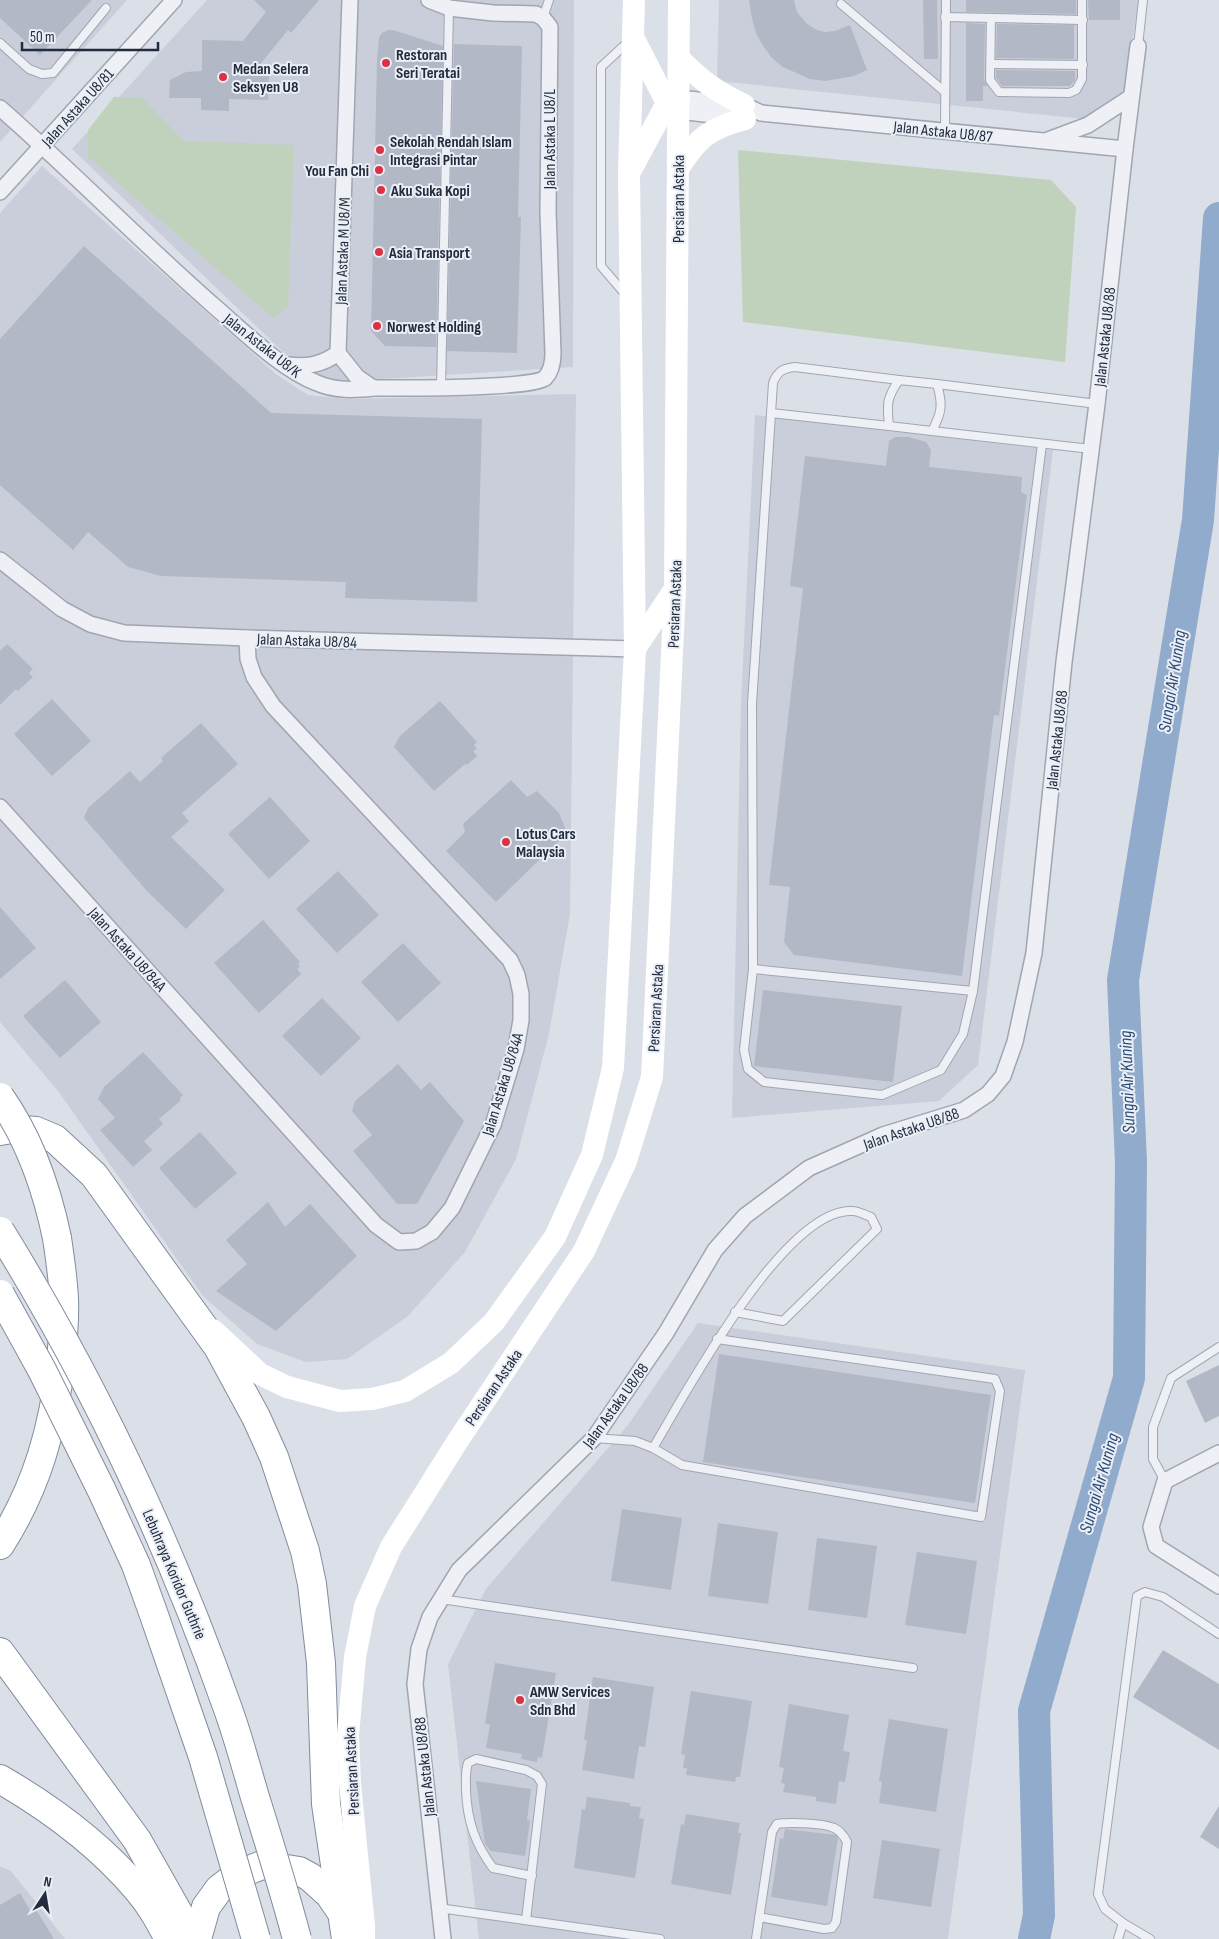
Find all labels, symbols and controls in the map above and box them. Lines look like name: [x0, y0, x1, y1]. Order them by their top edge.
scale bar: [22, 20, 159, 52]
text: 50 m: [30, 28, 55, 47]
place label: Restoran Seri Teratai: [396, 46, 460, 83]
marker: Restoran Seri Teratai: [380, 57, 392, 69]
place label: Medan Selera Seksyen U8: [233, 60, 309, 97]
street label: Jalan Astaka U8/81: [37, 65, 118, 152]
marker: Medan Selera Seksyen U8: [217, 71, 229, 83]
street label: Jalan Astaka L U8/L: [541, 89, 560, 190]
street label: Jalan Astaka U8/87: [891, 118, 994, 147]
place label: Sekolah Rendah Islam Integrasi Pintar: [390, 133, 512, 170]
marker: Sekolah Rendah Islam Integrasi Pintar: [374, 144, 386, 156]
street label: Persiaran Astaka: [670, 155, 689, 243]
place label: You Fan Chi: [305, 162, 369, 181]
marker: You Fan Chi: [373, 164, 385, 176]
place label: Aku Suka Kopi: [390, 182, 470, 201]
marker: Aku Suka Kopi: [375, 184, 387, 196]
street label: Jalan Astaka M U8/M: [332, 197, 355, 306]
place label: Asia Transport: [388, 244, 470, 263]
marker: Asia Transport: [373, 246, 385, 258]
street label: Jalan Astaka U8/88: [1091, 286, 1120, 389]
street label: Jalan Astaka U8/K: [219, 309, 305, 383]
place label: Norwest Holding: [387, 318, 481, 337]
marker: Norwest Holding: [371, 320, 383, 332]
street label: Persiaran Astaka: [664, 560, 687, 648]
water label: Sungai Air Kuning: [1154, 628, 1191, 733]
street label: Jalan Astaka U8/84: [256, 630, 358, 653]
street label: Jalan Astaka U8/88: [1043, 689, 1072, 792]
place label: Lotus Cars Malaysia: [516, 825, 576, 862]
marker: Lotus Cars Malaysia: [500, 836, 512, 848]
street label: Jalan Astaka U8/84A: [83, 903, 170, 996]
street label: Persiaran Astaka: [645, 964, 668, 1053]
street label: Jalan Astaka U8/84A: [478, 1030, 528, 1139]
water label: Sungai Air Kuning: [1115, 1030, 1140, 1134]
street label: Jalan Astaka U8/88: [860, 1104, 962, 1155]
street label: Persiaran Astaka: [462, 1346, 527, 1430]
street label: Jalan Astaka U8/88: [579, 1360, 653, 1453]
water label: Sungai Air Kuning: [1075, 1430, 1124, 1535]
street label: Lebuhraya Koridor Guthrie: [138, 1507, 210, 1642]
place label: AMW Services Sdn Bhd: [529, 1683, 610, 1720]
marker: AMW Services Sdn Bhd: [514, 1694, 526, 1706]
street label: Jalan Astaka U8/88: [411, 1716, 440, 1819]
street label: Persiaran Astaka: [341, 1726, 364, 1815]
north arrow: [20, 1869, 70, 1919]
text: N: [42, 1873, 53, 1891]

